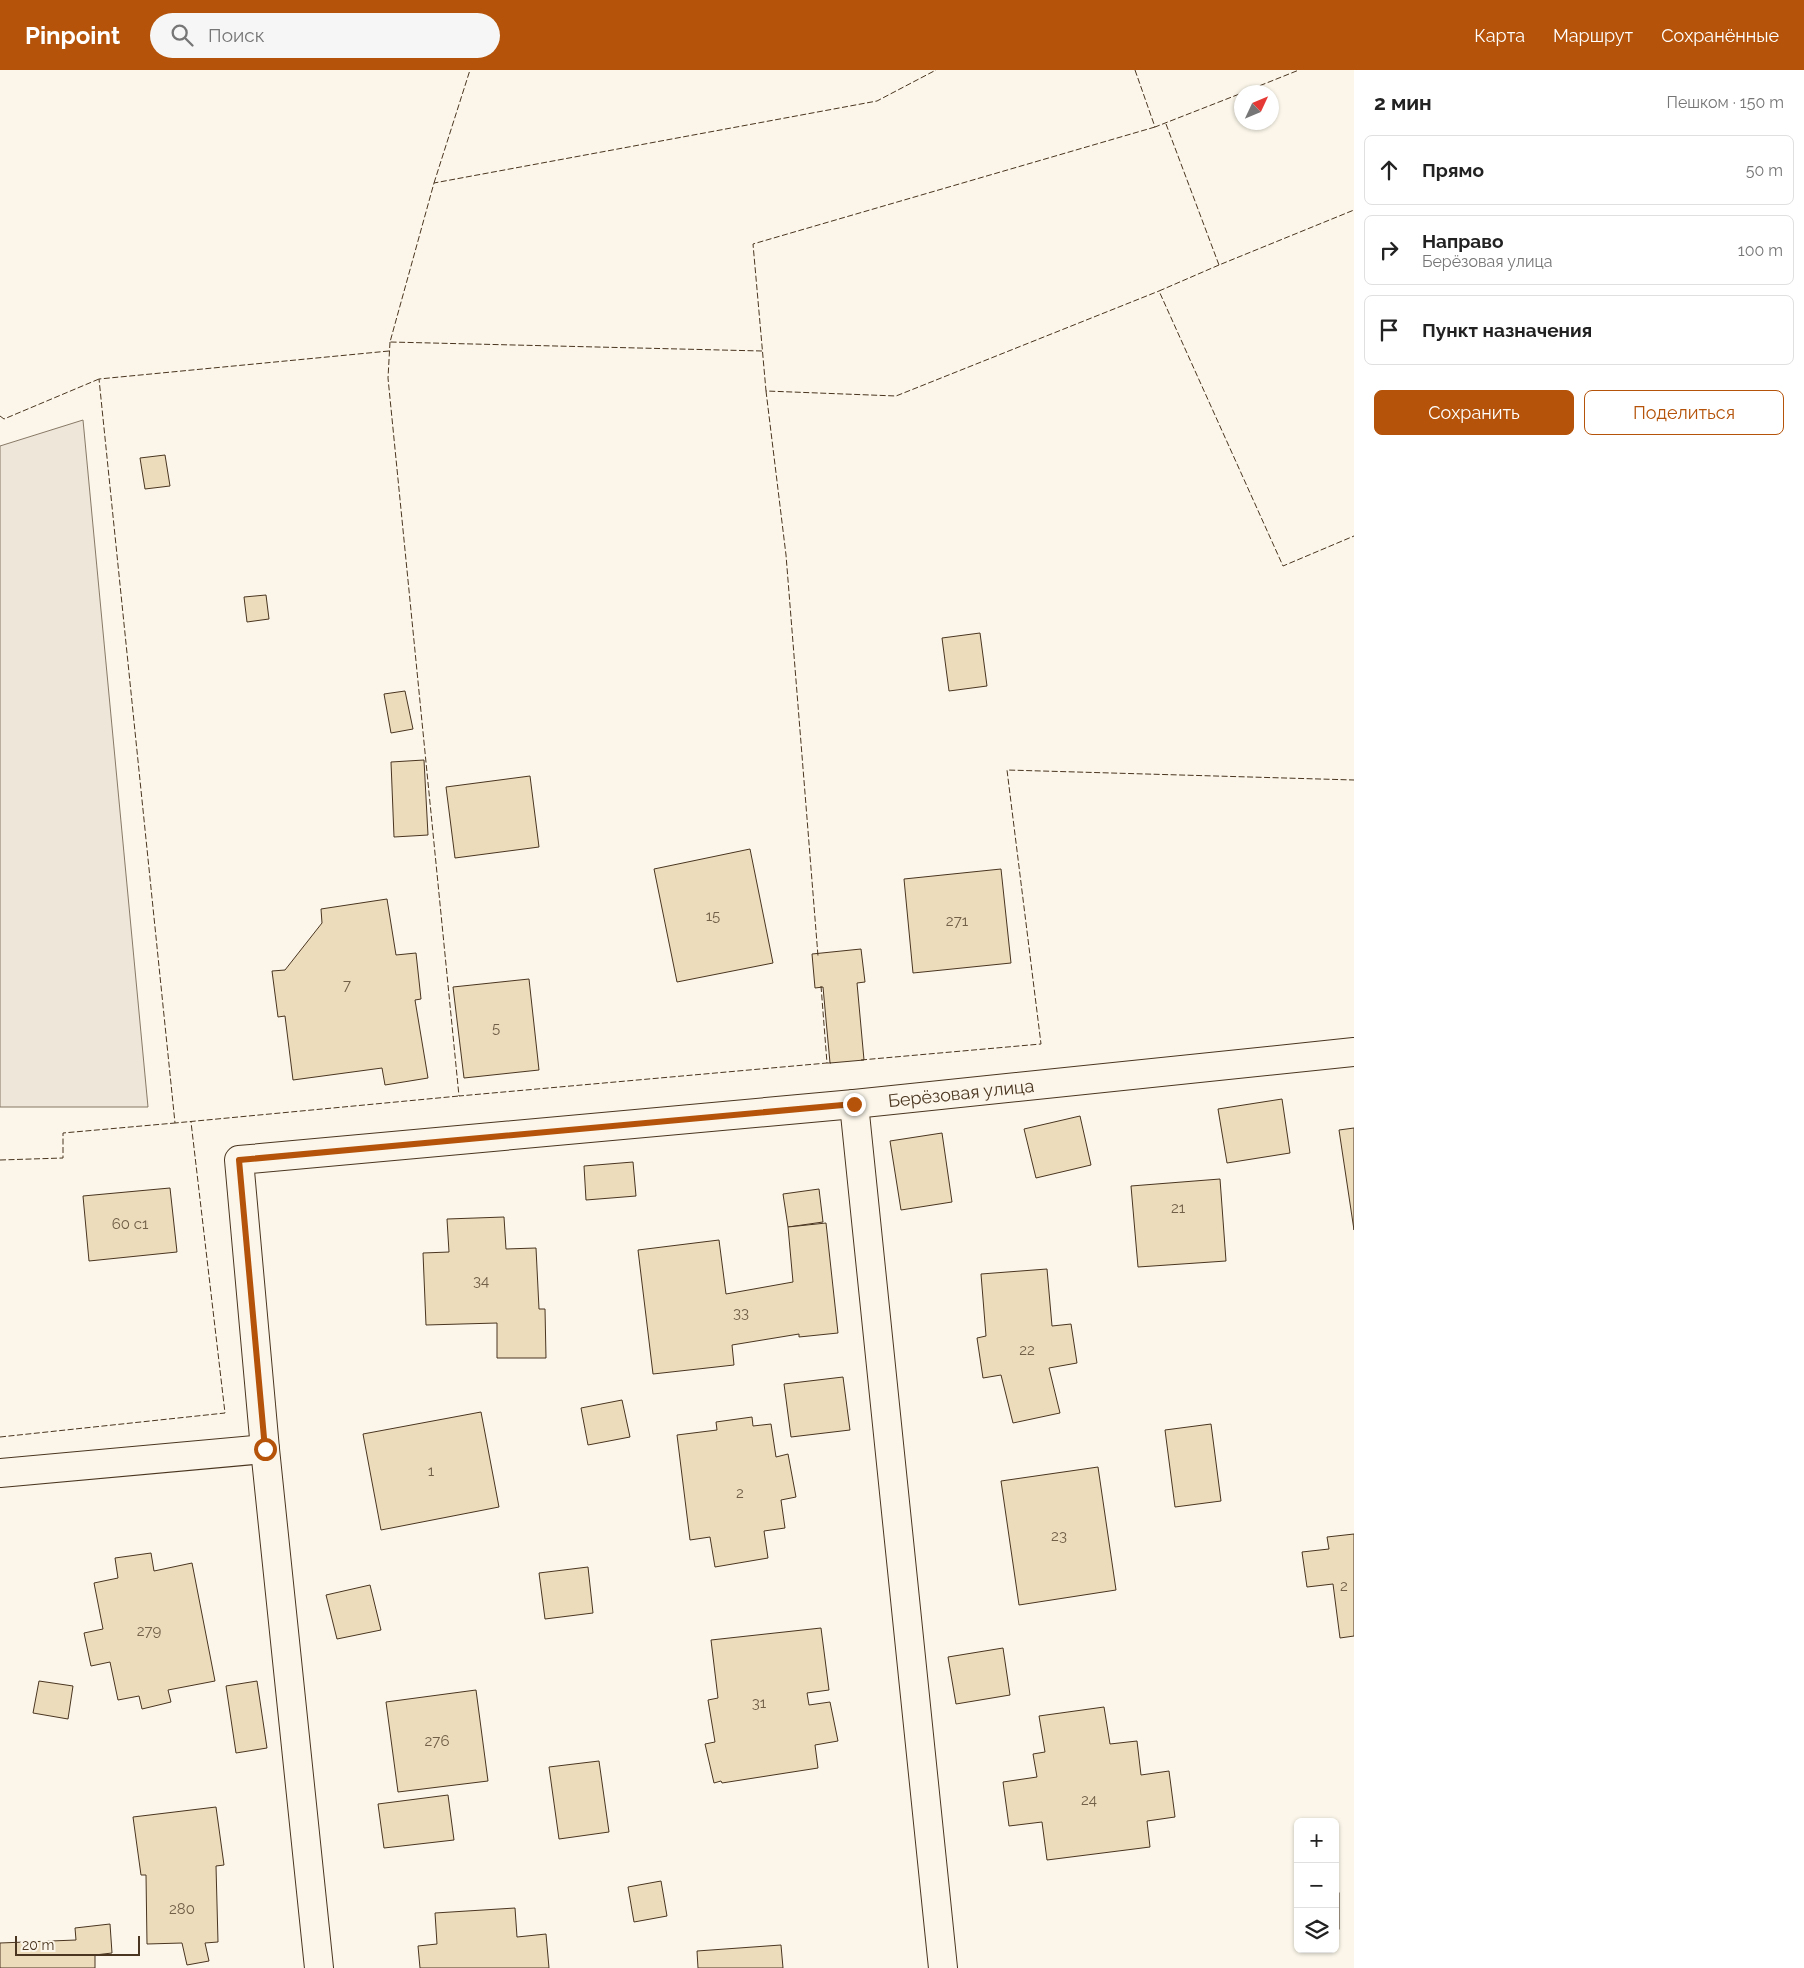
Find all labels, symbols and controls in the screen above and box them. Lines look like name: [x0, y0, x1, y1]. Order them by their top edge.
search box: [150, 13, 500, 58]
text: Pinpoint: [25, 21, 120, 50]
icon: search: [168, 21, 196, 49]
text: Поиск: [208, 24, 265, 46]
text: Карта: [1474, 25, 1525, 46]
text: Маршрут: [1553, 25, 1633, 46]
text: Сохранённые: [1661, 25, 1779, 46]
north arrow: [1234, 85, 1279, 130]
text: 2 мин: [1374, 90, 1432, 115]
text: Пешком · 150 m: [1666, 93, 1784, 112]
icon: ahead: [1375, 156, 1403, 184]
text: Прямо: [1422, 159, 1484, 181]
text: 50 m: [1746, 161, 1783, 180]
text: Направо: [1422, 230, 1503, 252]
icon: right: [1375, 236, 1403, 264]
text: 100 m: [1738, 241, 1783, 260]
text: Берёзовая улица: [1422, 252, 1552, 271]
icon: arrive: [1375, 316, 1403, 344]
text: Пункт назначения: [1422, 319, 1592, 341]
button: Сохранить: [1374, 390, 1574, 435]
button: Поделиться: [1584, 390, 1784, 435]
house number: 15: [706, 907, 720, 925]
house number: 271: [946, 912, 969, 930]
house number: 7: [343, 976, 351, 994]
house number: 5: [492, 1019, 500, 1037]
street label: Берёзовая улица: [887, 1075, 1035, 1111]
route end: [843, 1093, 866, 1116]
house number: 21: [1171, 1199, 1186, 1217]
house number: 60 с1: [112, 1215, 149, 1233]
house number: 34: [473, 1272, 489, 1290]
house number: 33: [733, 1304, 749, 1322]
house number: 22: [1019, 1341, 1035, 1359]
route start: [254, 1438, 277, 1461]
house number: 1: [428, 1462, 435, 1480]
house number: 2: [736, 1484, 744, 1502]
house number: 23: [1051, 1527, 1067, 1545]
house number: 2: [1340, 1577, 1348, 1595]
house number: 279: [137, 1622, 161, 1640]
house number: 31: [752, 1694, 767, 1712]
house number: 276: [425, 1732, 449, 1750]
house number: 24: [1081, 1791, 1097, 1809]
map controls: [1294, 1818, 1339, 1953]
button: +: [1294, 1818, 1339, 1863]
button: −: [1294, 1863, 1339, 1908]
house number: 280: [169, 1900, 195, 1918]
button: layers: [1294, 1908, 1339, 1953]
scale bar: [15, 1933, 140, 1956]
text: 20 m: [22, 1937, 54, 1953]

